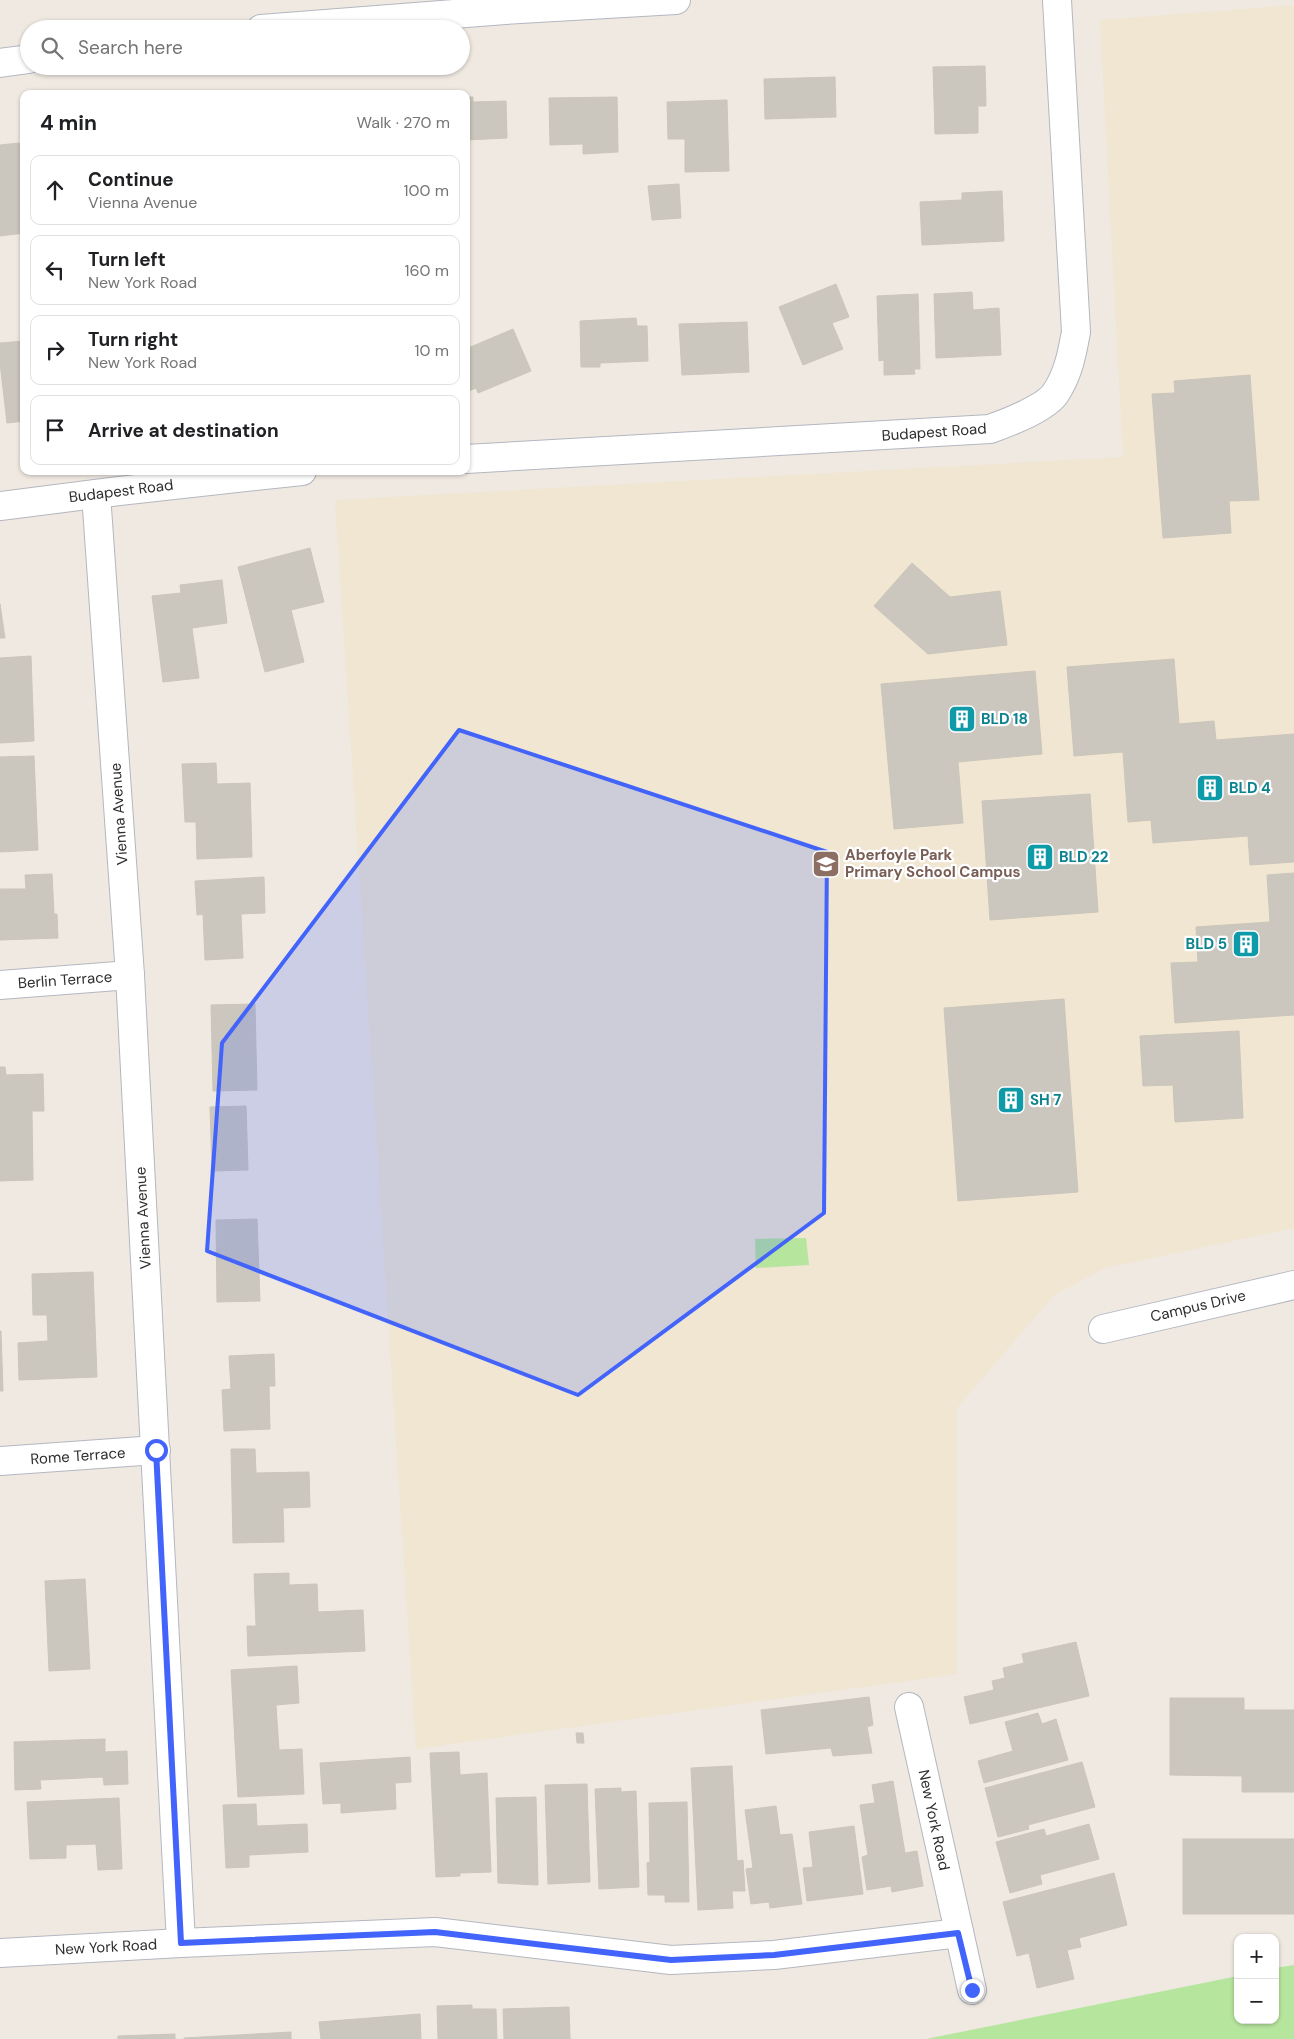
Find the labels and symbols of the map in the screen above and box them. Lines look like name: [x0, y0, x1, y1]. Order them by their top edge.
street label: Budapest Road: [881, 418, 987, 446]
street label: Budapest Road: [68, 475, 174, 507]
building icon: BLD 18: [947, 704, 977, 734]
place label: BLD 18: [981, 709, 1028, 729]
street label: Vienna Avenue: [105, 762, 133, 866]
building icon: BLD 4: [1195, 773, 1225, 803]
place label: BLD 4: [1229, 778, 1271, 798]
building icon: BLD 22: [1025, 842, 1055, 872]
place label: Aberfoyle Park Primary School Campus: [845, 845, 1020, 882]
place label: BLD 22: [1059, 847, 1109, 867]
school or university icon: Aberfoyle Park Primary School Campus: [811, 849, 841, 879]
building icon: BLD 5: [1231, 929, 1261, 959]
place label: BLD 5: [1186, 934, 1227, 954]
street label: Berlin Terrace: [17, 967, 113, 993]
building icon: SH 7: [996, 1085, 1026, 1115]
place label: SH 7: [1030, 1090, 1061, 1110]
street label: Vienna Avenue: [130, 1166, 156, 1270]
street label: Campus Drive: [1148, 1285, 1248, 1327]
route start: [145, 1439, 168, 1462]
street label: Rome Terrace: [30, 1443, 126, 1469]
street label: New York Road: [914, 1768, 954, 1872]
street label: New York Road: [54, 1934, 158, 1960]
route end: [961, 1979, 984, 2002]

